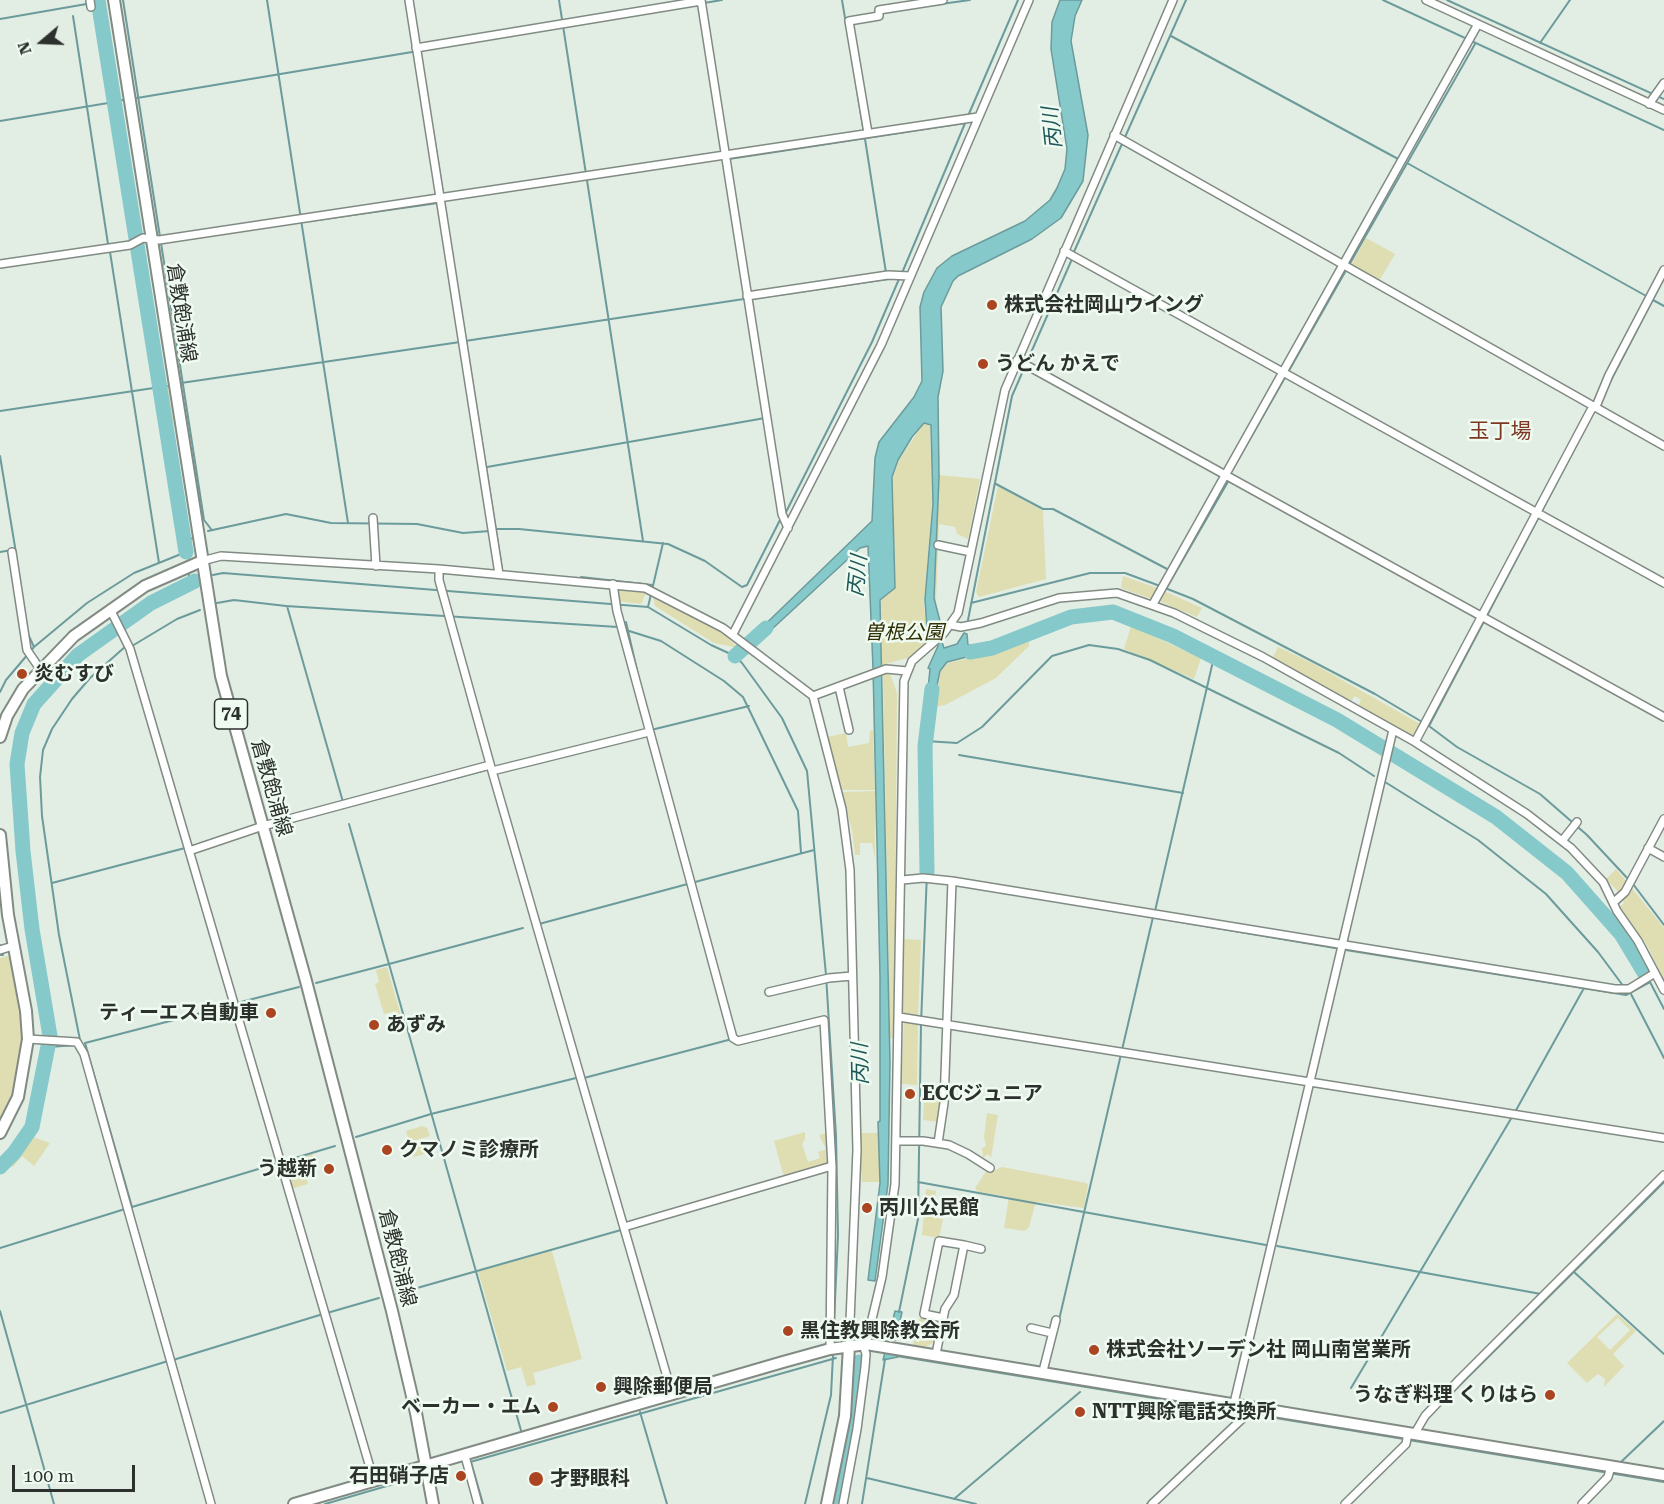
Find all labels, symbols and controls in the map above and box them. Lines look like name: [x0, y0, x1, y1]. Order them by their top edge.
north arrow: [12, 12, 72, 72]
text: N: [14, 39, 35, 57]
water label: 丙川: [1038, 106, 1068, 150]
street label: 倉敷飽浦線: [161, 262, 201, 364]
place label: 株式会社岡山ウイング: [1004, 293, 1204, 317]
marker: 株式会社岡山ウイング: [985, 298, 999, 312]
place label: うどん かえで: [995, 352, 1120, 376]
marker: うどん かえで: [976, 357, 990, 371]
district label: 玉丁場: [1469, 419, 1531, 445]
water label: 丙川: [843, 554, 873, 598]
park label: 曽根公園: [864, 621, 944, 645]
place label: 炎むすび: [34, 662, 114, 686]
marker: 炎むすび: [15, 667, 29, 681]
road number: 74: [214, 699, 248, 729]
street label: 倉敷飽浦線: [246, 737, 296, 839]
place label: ティーエス自動車: [99, 1001, 259, 1025]
marker: ティーエス自動車: [264, 1006, 278, 1020]
place label: あずみ: [386, 1013, 446, 1037]
marker: あずみ: [367, 1018, 381, 1032]
water label: 丙川: [848, 1043, 874, 1085]
place label: ECCジュニア: [922, 1082, 1043, 1106]
marker: ECCジュニア: [903, 1087, 917, 1101]
place label: クマノミ診療所: [399, 1138, 539, 1162]
marker: クマノミ診療所: [380, 1143, 394, 1157]
place label: う越新: [257, 1157, 317, 1181]
marker: う越新: [322, 1162, 336, 1176]
place label: 丙川公民館: [879, 1196, 979, 1220]
marker: 丙川公民館: [860, 1201, 874, 1215]
street label: 倉敷飽浦線: [373, 1207, 421, 1309]
place label: 黒住教興除教会所: [800, 1319, 960, 1343]
marker: 黒住教興除教会所: [781, 1324, 795, 1338]
place label: 株式会社ソーデン社 岡山南営業所: [1106, 1338, 1411, 1362]
marker: 株式会社ソーデン社 岡山南営業所: [1087, 1343, 1101, 1357]
place label: 興除郵便局: [613, 1375, 713, 1399]
marker: 興除郵便局: [594, 1380, 608, 1394]
place label: うなぎ料理 くりはら: [1353, 1383, 1538, 1407]
marker: うなぎ料理 くりはら: [1543, 1388, 1557, 1402]
place label: ベーカー・エム: [401, 1395, 541, 1419]
marker: ベーカー・エム: [546, 1400, 560, 1414]
place label: NTT興除電話交換所: [1092, 1400, 1276, 1424]
marker: NTT興除電話交換所: [1073, 1405, 1087, 1419]
scale bar: [15, 1453, 138, 1491]
place label: 石田硝子店: [349, 1464, 449, 1488]
text: 100 m: [23, 1465, 74, 1486]
place label: 才野眼科: [550, 1467, 630, 1491]
marker: 石田硝子店: [454, 1469, 468, 1483]
marker: 才野眼科: [527, 1470, 545, 1488]

